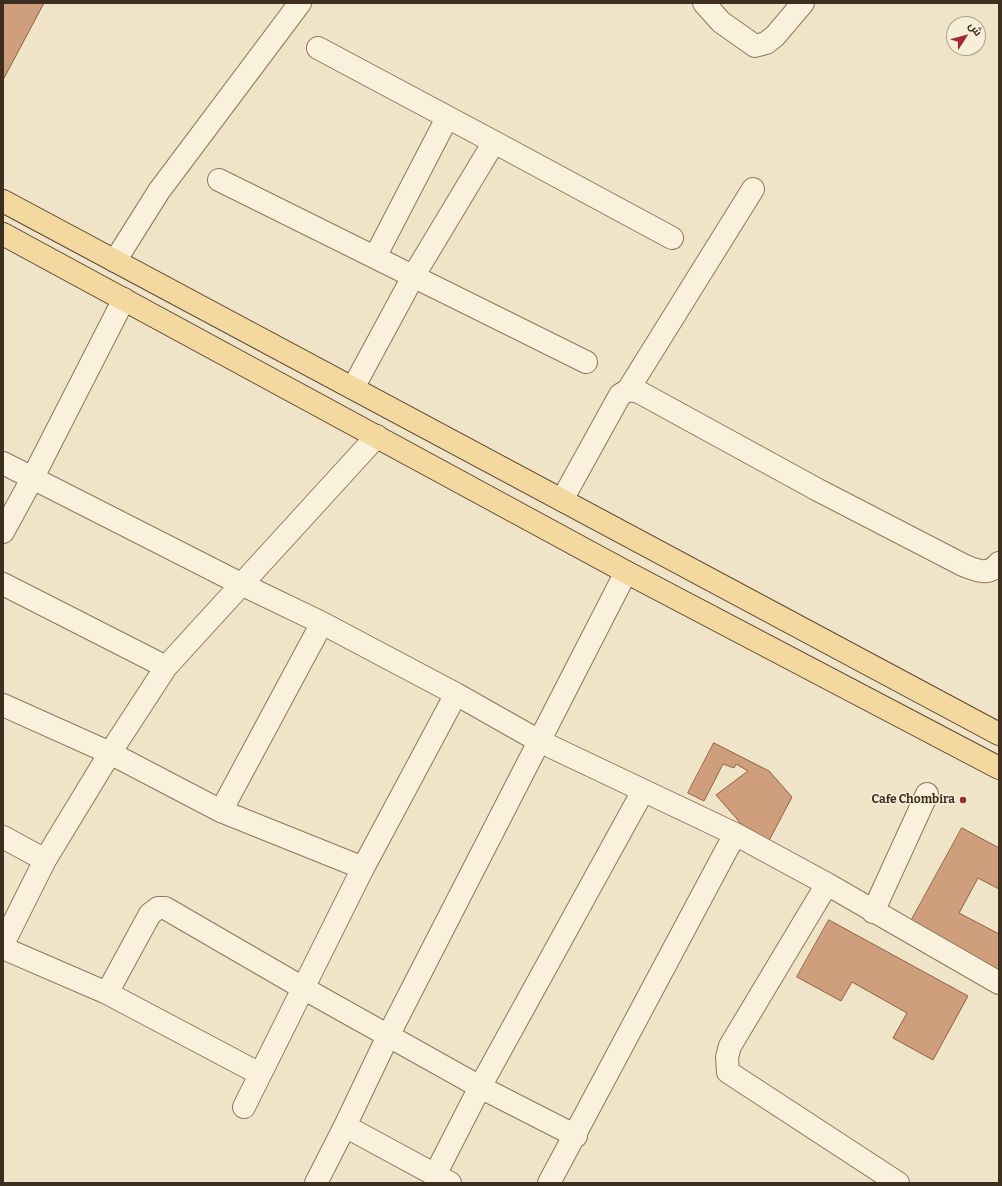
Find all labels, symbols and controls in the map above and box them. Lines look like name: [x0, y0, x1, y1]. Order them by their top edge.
north arrow: [946, 16, 986, 56]
text: ش: [966, 20, 985, 39]
place label: Cafe Chombira: [872, 793, 955, 807]
marker: Cafe Chombira: [958, 795, 968, 805]

